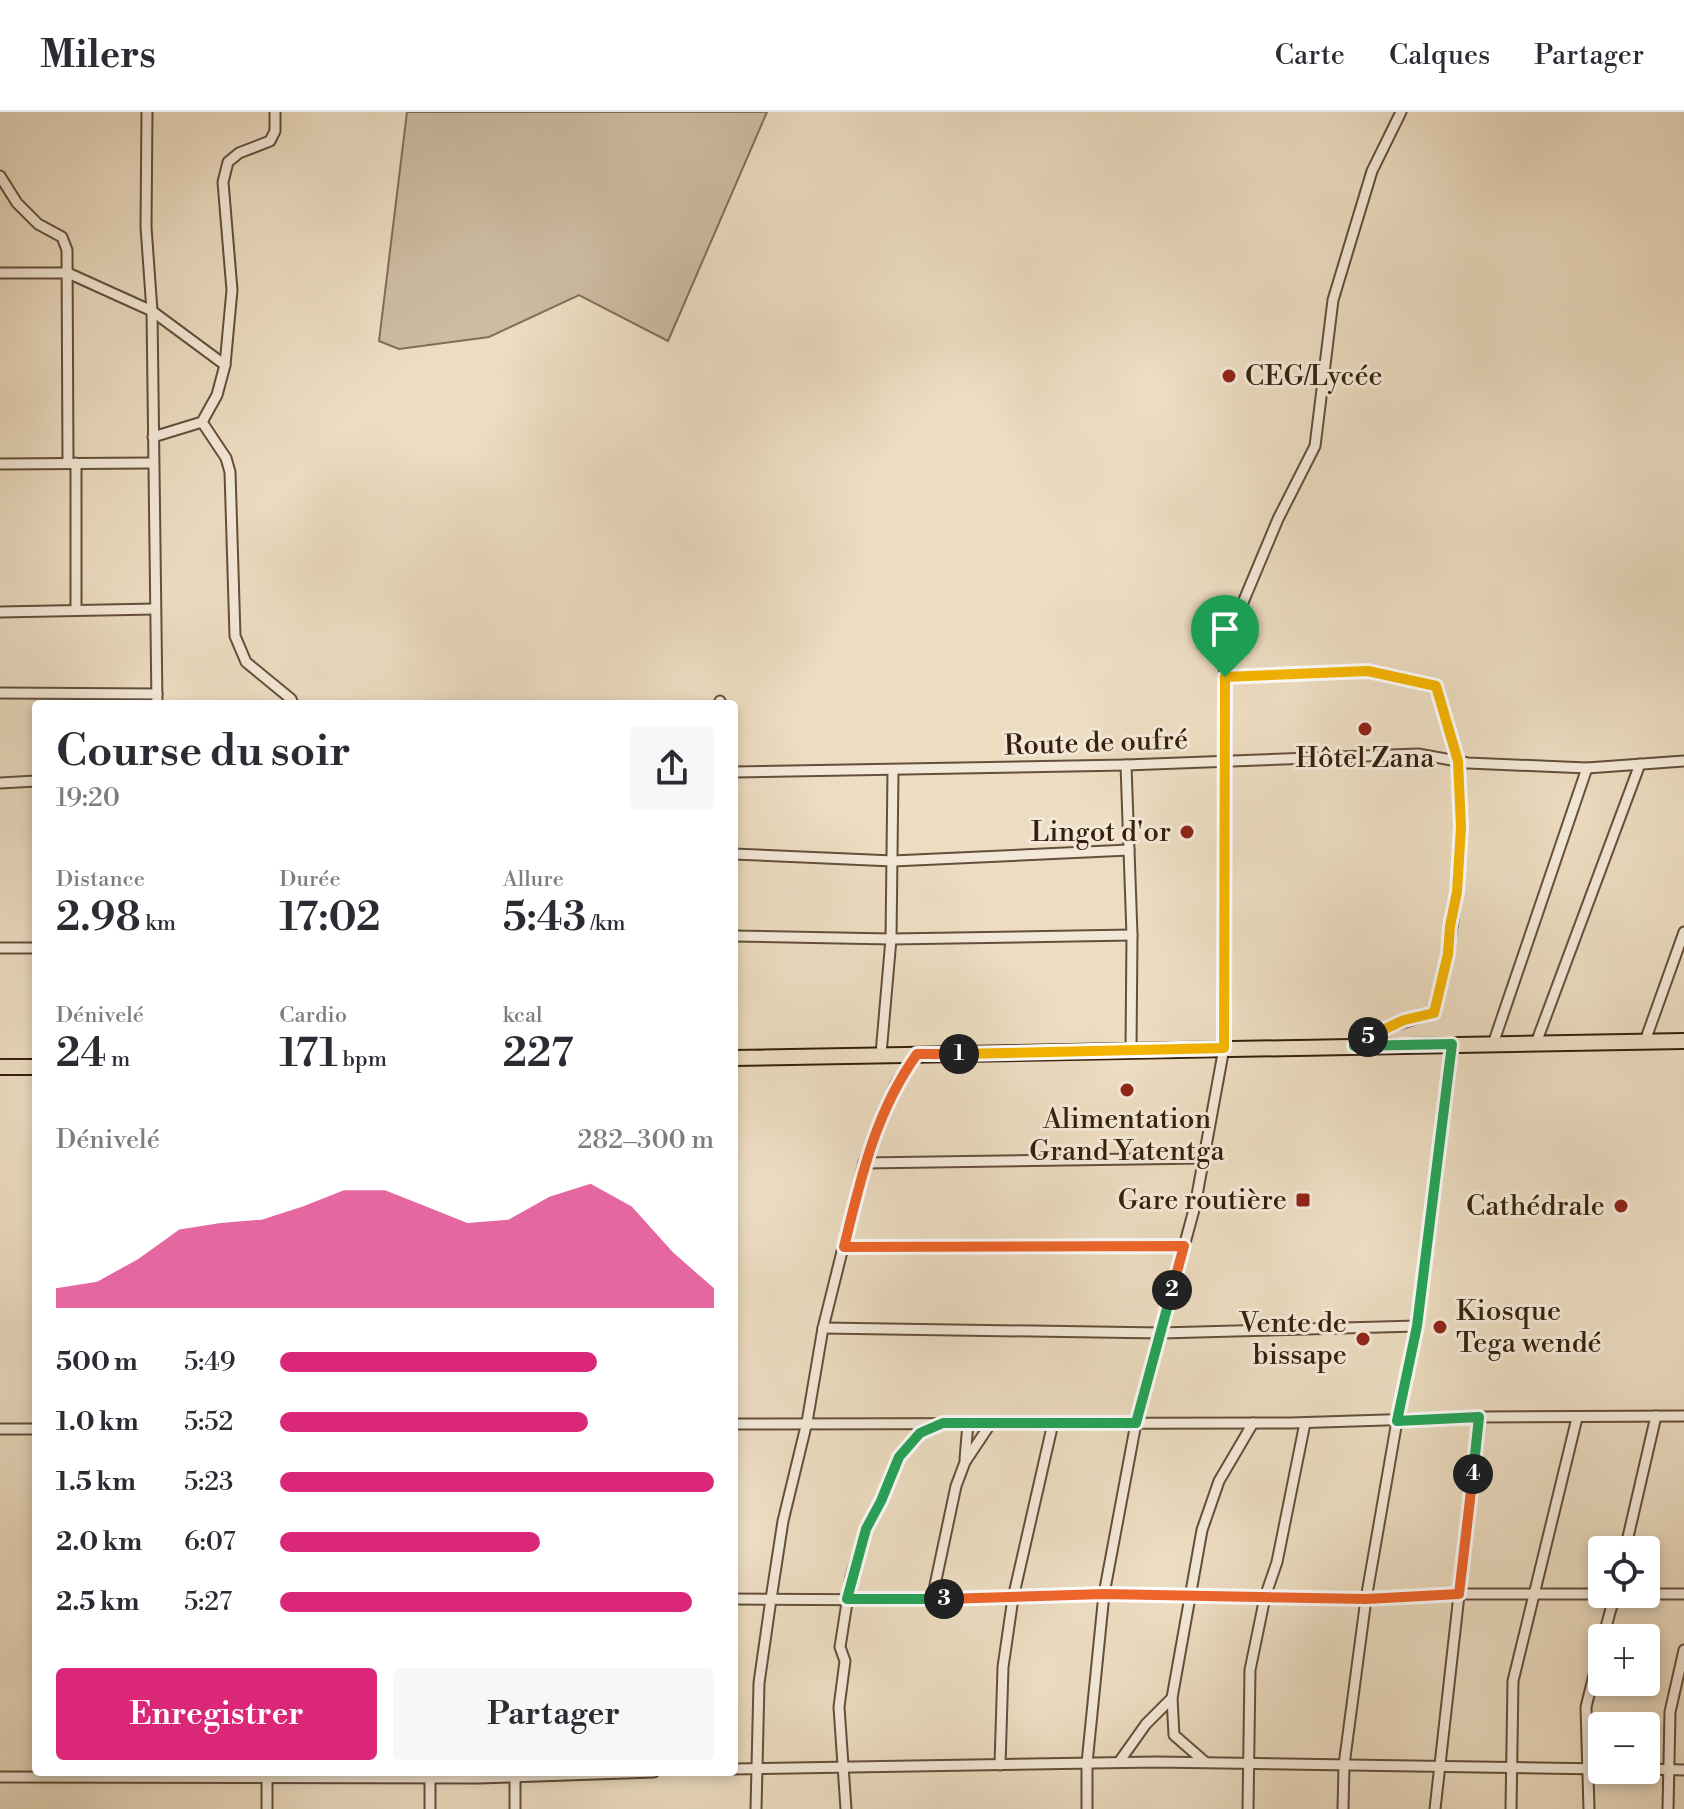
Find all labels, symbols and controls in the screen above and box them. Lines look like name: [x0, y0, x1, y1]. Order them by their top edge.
text: Milers: [40, 32, 156, 79]
text: Carte: [1275, 38, 1345, 73]
text: Calques: [1389, 38, 1490, 73]
text: Partager: [1534, 38, 1644, 73]
place label: CEG/Lycée: [1245, 359, 1383, 394]
marker: CEG/Lycée: [1220, 367, 1238, 385]
pin: [1191, 595, 1259, 677]
icon: arrive: [1203, 607, 1247, 651]
marker: Hôtel Zana: [1356, 720, 1374, 738]
street label: Route de oufré: [1003, 722, 1189, 764]
text: Course du soir: [56, 724, 351, 779]
button: share: [630, 726, 714, 810]
place label: Hôtel Zana: [1295, 741, 1435, 776]
text: 19:20: [56, 782, 120, 814]
place label: Lingot d'or: [1031, 815, 1171, 850]
marker: Lingot d'or: [1178, 823, 1196, 841]
text: Distance: [56, 866, 145, 893]
text: Durée: [279, 866, 341, 893]
text: Allure: [503, 866, 564, 893]
text: 2.98: [56, 893, 141, 943]
text: 17:02: [279, 893, 381, 943]
text: 5:43: [503, 893, 586, 943]
text: km: [141, 910, 176, 937]
text: /km: [586, 910, 626, 937]
text: Dénivelé: [56, 1002, 144, 1029]
text: Cardio: [279, 1002, 347, 1029]
text: kcal: [503, 1002, 543, 1029]
pin: 5: [1348, 1017, 1388, 1057]
text: 5: [1361, 1023, 1375, 1050]
text: 24: [56, 1029, 106, 1079]
text: 171: [279, 1029, 338, 1079]
text: 227: [503, 1029, 573, 1079]
pin: 1: [939, 1034, 979, 1074]
text: 1: [954, 1040, 964, 1067]
text: m: [106, 1046, 130, 1073]
text: bpm: [338, 1046, 387, 1073]
marker: Alimentation Grand Yatentga: [1118, 1081, 1136, 1099]
place label: Alimentation Grand Yatentga: [1029, 1102, 1226, 1169]
text: Dénivelé: [56, 1124, 160, 1156]
text: 282–300 m: [577, 1124, 714, 1156]
place label: Gare routière: [1118, 1183, 1287, 1218]
place label: Cathédrale: [1466, 1189, 1605, 1224]
marker: Gare routière: [1294, 1191, 1312, 1209]
marker: Cathédrale: [1612, 1197, 1630, 1215]
pin: 2: [1152, 1270, 1192, 1310]
text: 2: [1165, 1276, 1179, 1303]
place label: Kiosque Tega wendé: [1456, 1294, 1602, 1361]
place label: Vente de bissape: [1238, 1306, 1347, 1373]
marker: Kiosque Tega wendé: [1431, 1318, 1449, 1336]
marker: Vente de bissape: [1354, 1330, 1372, 1348]
text: 500 m: [56, 1346, 138, 1378]
text: 5:49: [184, 1346, 235, 1378]
text: 1.0 km: [56, 1406, 139, 1438]
text: 5:52: [184, 1406, 233, 1438]
pin: 4: [1453, 1454, 1493, 1494]
text: 4: [1466, 1460, 1480, 1487]
text: 1.5 km: [56, 1466, 136, 1498]
text: 5:23: [184, 1466, 233, 1498]
text: 2.0 km: [56, 1526, 142, 1558]
text: 6:07: [184, 1526, 236, 1558]
map controls: [1588, 1536, 1660, 1784]
button: locate: [1588, 1536, 1660, 1608]
pin: 3: [924, 1579, 964, 1619]
text: 3: [937, 1585, 951, 1612]
text: 2.5 km: [56, 1586, 139, 1618]
text: 5:27: [184, 1586, 232, 1618]
button: +: [1588, 1624, 1660, 1696]
button: Enregistrer: [56, 1668, 377, 1760]
button: Partager: [393, 1668, 714, 1760]
button: −: [1588, 1712, 1660, 1784]

